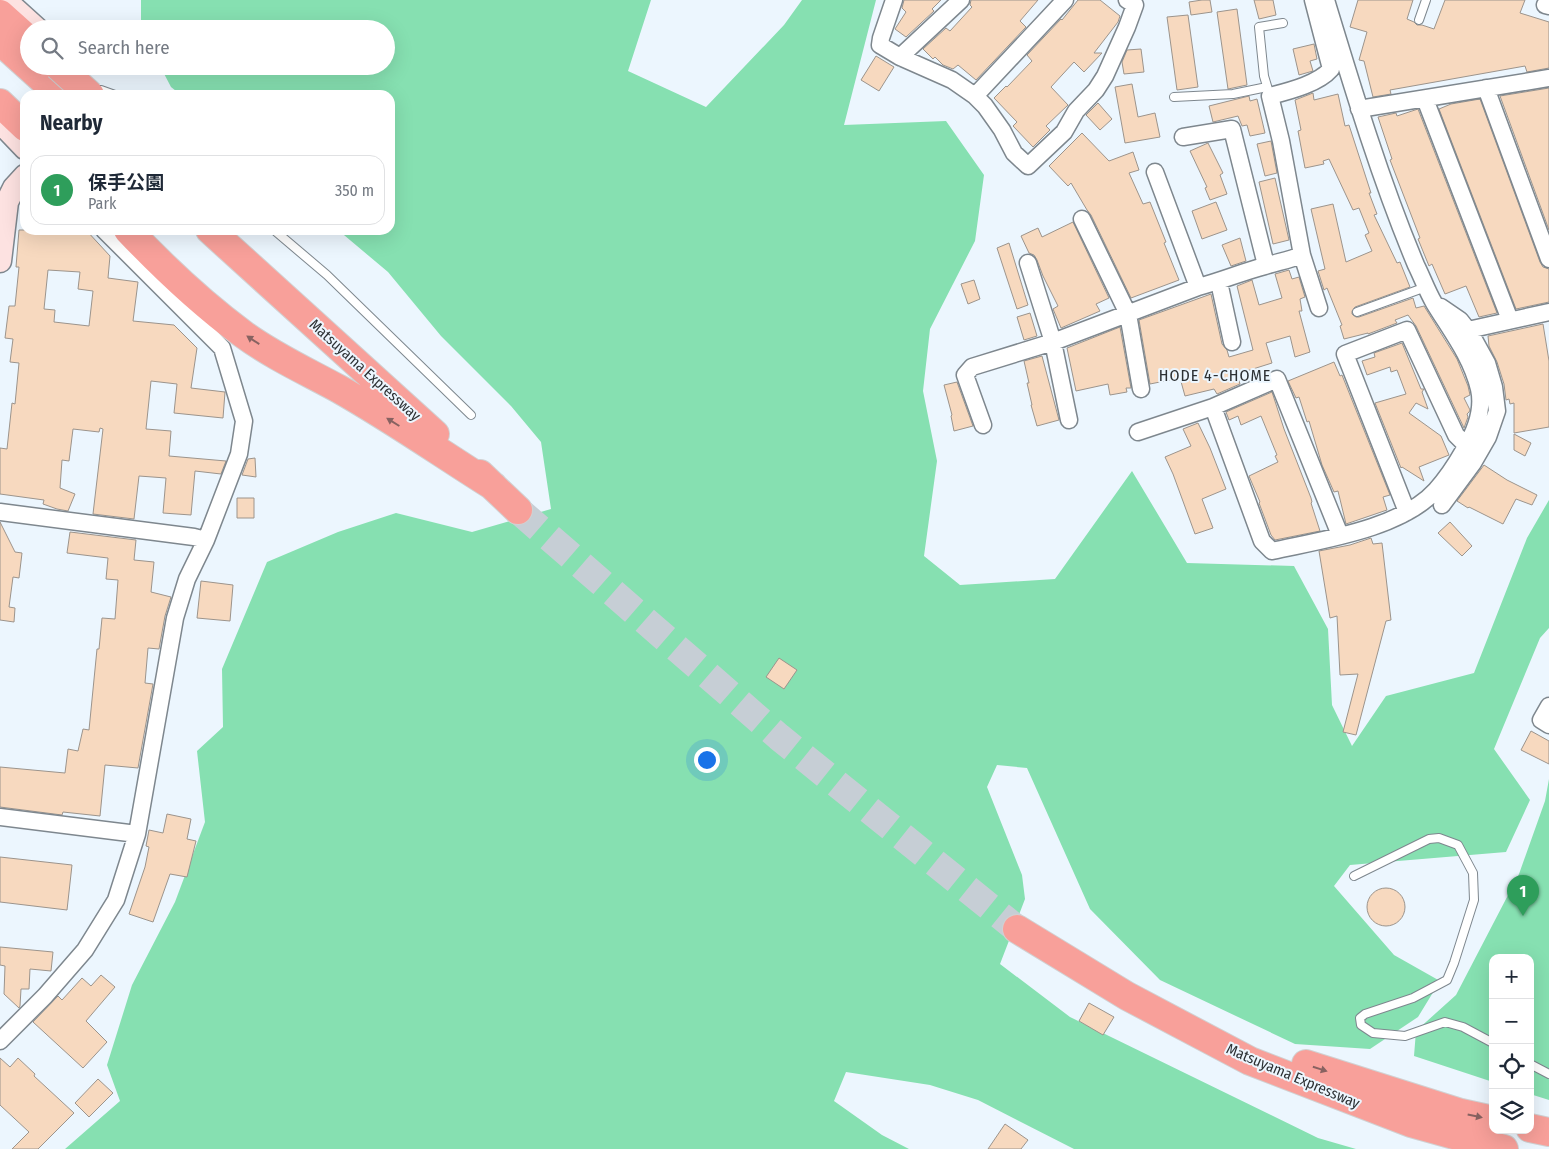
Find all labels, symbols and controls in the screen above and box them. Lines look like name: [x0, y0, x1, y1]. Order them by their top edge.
search box: [20, 20, 395, 75]
icon: search: [38, 34, 66, 62]
text: Search here: [78, 36, 170, 59]
text: Nearby: [40, 110, 102, 136]
text: 保手公園: [88, 171, 164, 194]
text: 1: [54, 181, 60, 200]
text: 350 m: [335, 181, 374, 200]
text: Park: [88, 194, 116, 213]
street label: Matsuyama Expressway: [306, 315, 424, 425]
one-way arrow: [246, 336, 259, 345]
district label: HODE 4-CHOME: [1159, 366, 1271, 385]
one-way arrow: [386, 417, 400, 427]
your location: [694, 747, 720, 773]
pin: 1: [1507, 875, 1539, 916]
map controls: [1489, 954, 1534, 1134]
button: +: [1489, 954, 1534, 999]
button: −: [1489, 999, 1534, 1044]
street label: Matsuyama Expressway: [1224, 1040, 1363, 1112]
button: locate: [1489, 1044, 1534, 1089]
one-way arrow: [1313, 1065, 1328, 1073]
button: layers: [1489, 1089, 1534, 1134]
one-way arrow: [1468, 1112, 1483, 1120]

